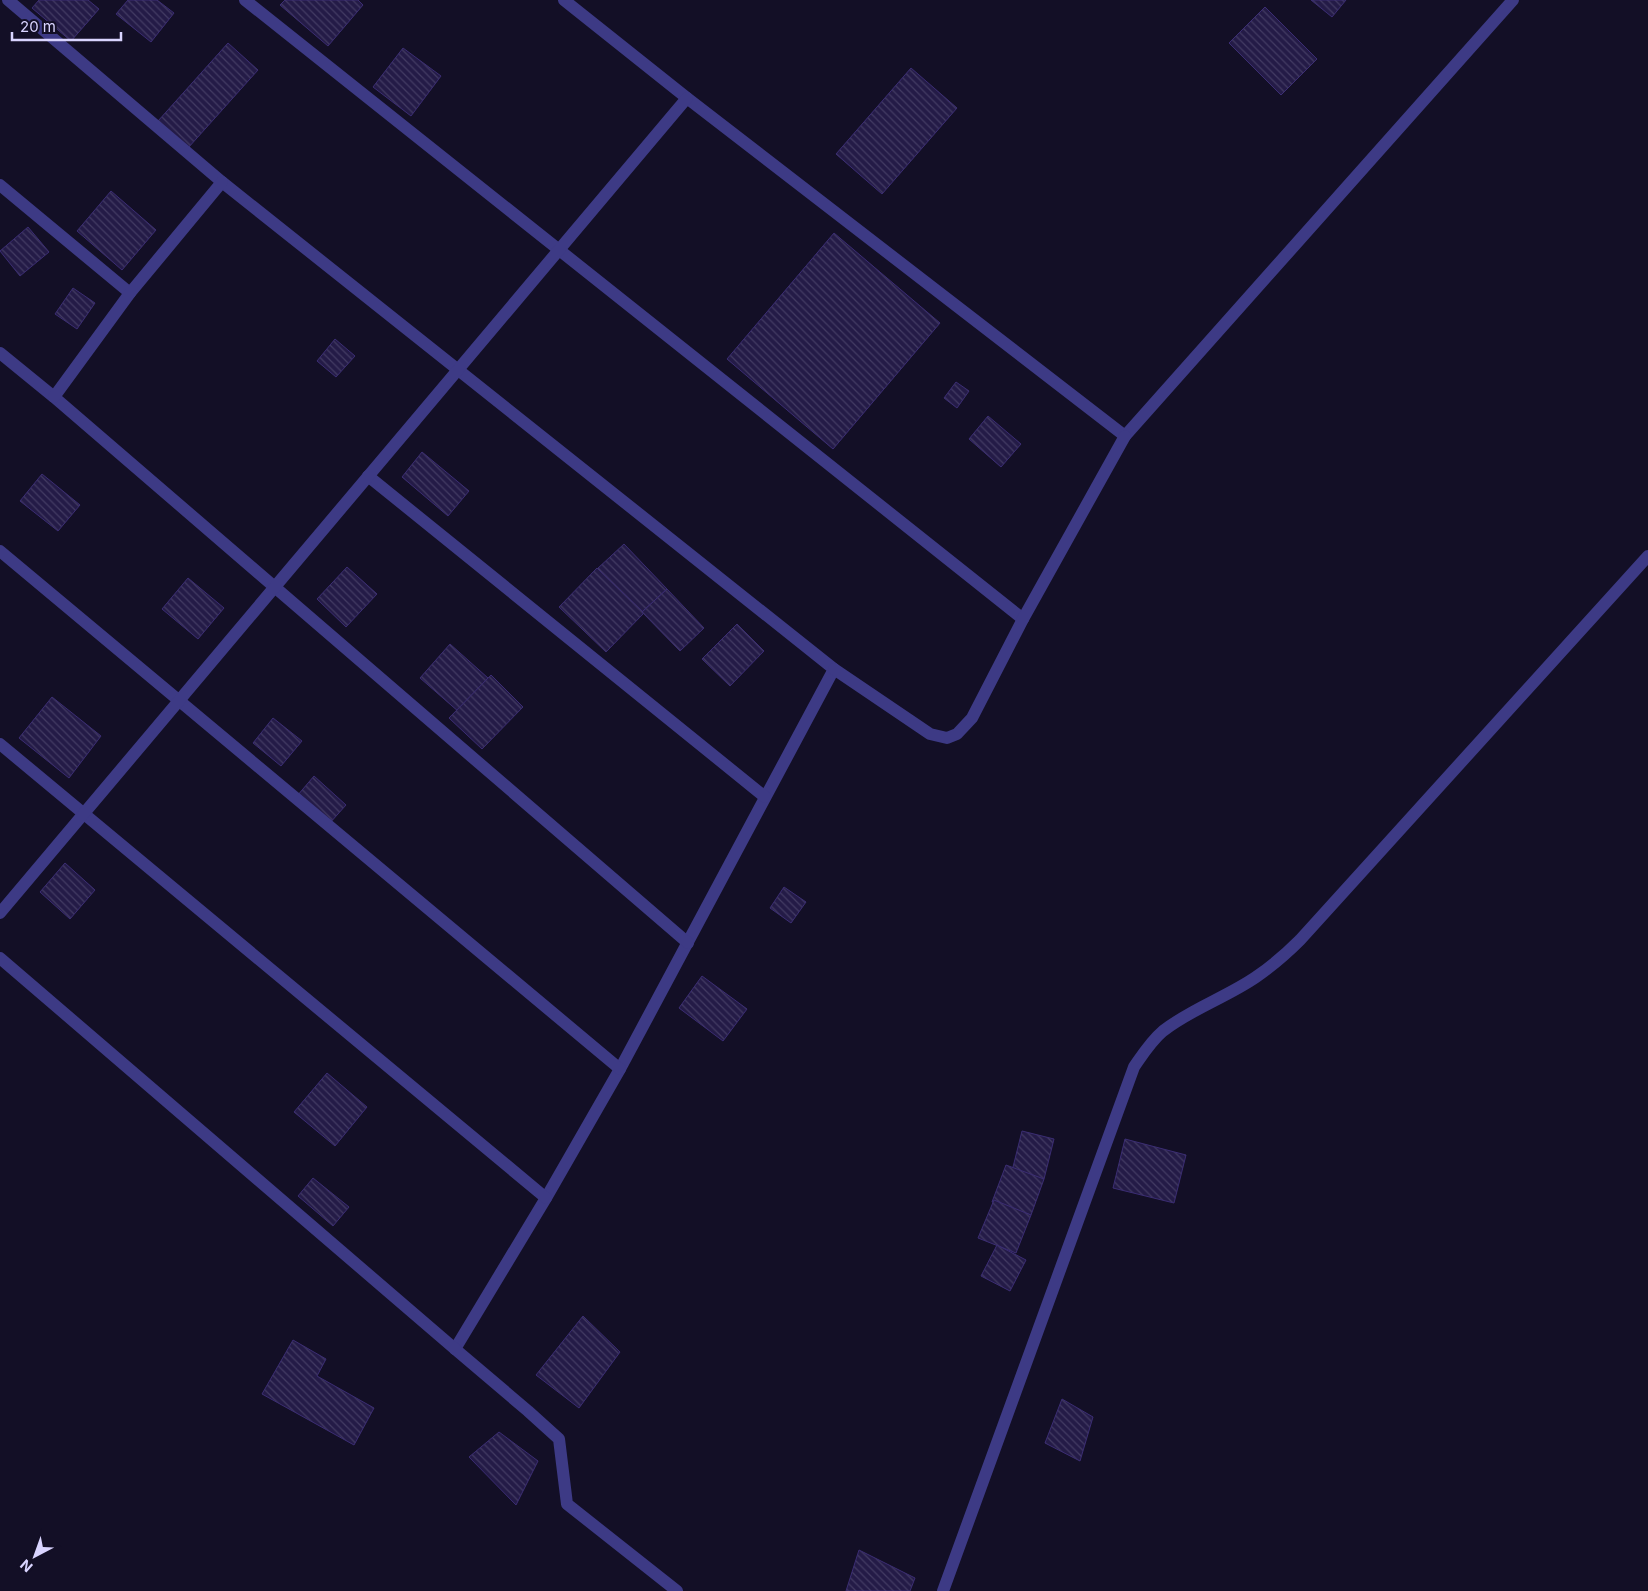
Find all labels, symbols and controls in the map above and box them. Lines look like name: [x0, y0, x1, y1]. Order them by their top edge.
scale bar: [12, 10, 121, 42]
text: 20 m: [20, 17, 56, 36]
north arrow: [10, 1531, 60, 1581]
text: N: [17, 1556, 36, 1576]

